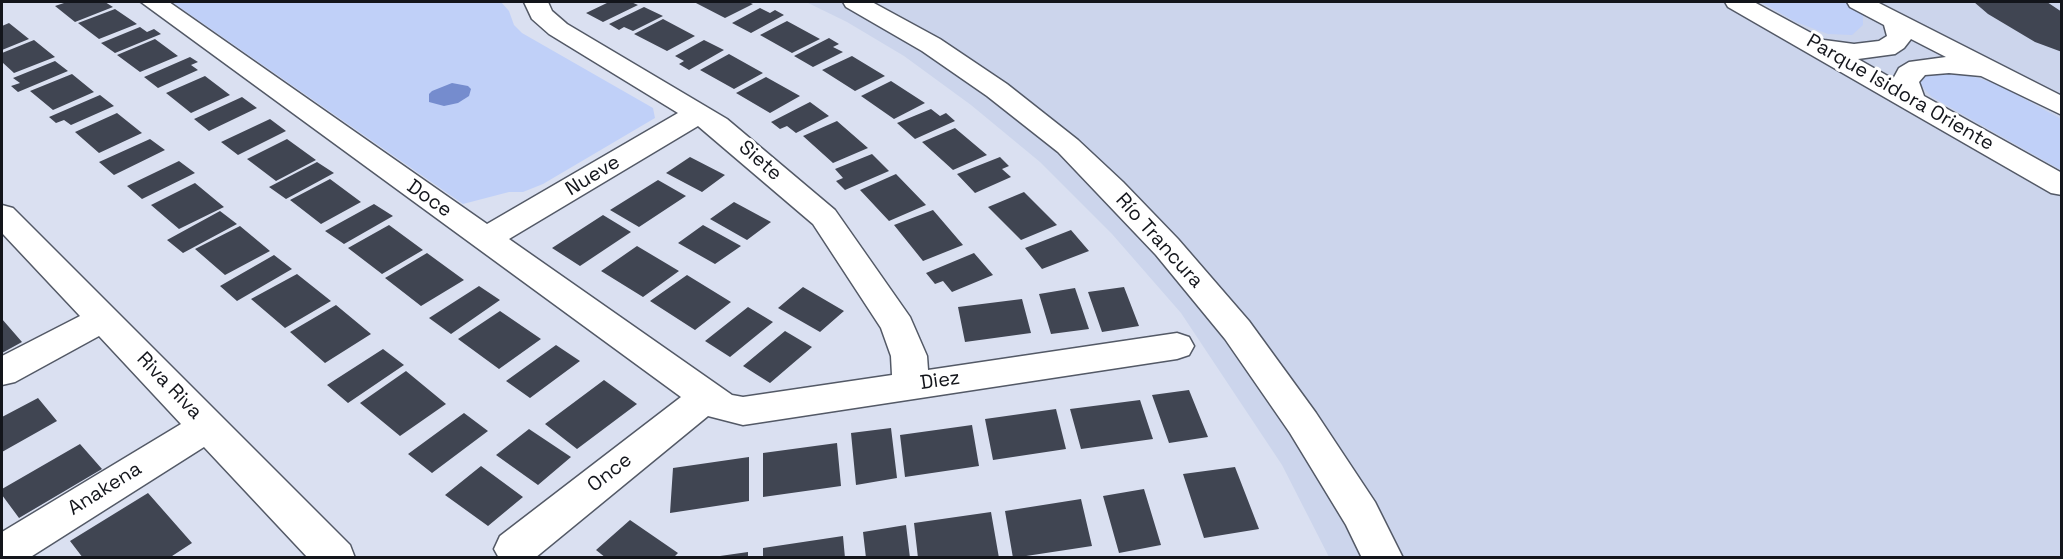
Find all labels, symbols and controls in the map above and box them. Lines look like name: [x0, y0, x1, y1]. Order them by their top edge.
street label: Parque Isidora Oriente: [1802, 30, 1998, 156]
street label: Siete: [734, 136, 786, 186]
street label: Nueve: [561, 150, 625, 202]
street label: Doce: [402, 175, 456, 223]
street label: Río Trancura: [1110, 189, 1208, 293]
street label: Riva Riva: [131, 347, 207, 425]
street label: Diez: [918, 366, 962, 396]
street label: Once: [583, 448, 637, 498]
street label: Anakena: [64, 457, 146, 521]

